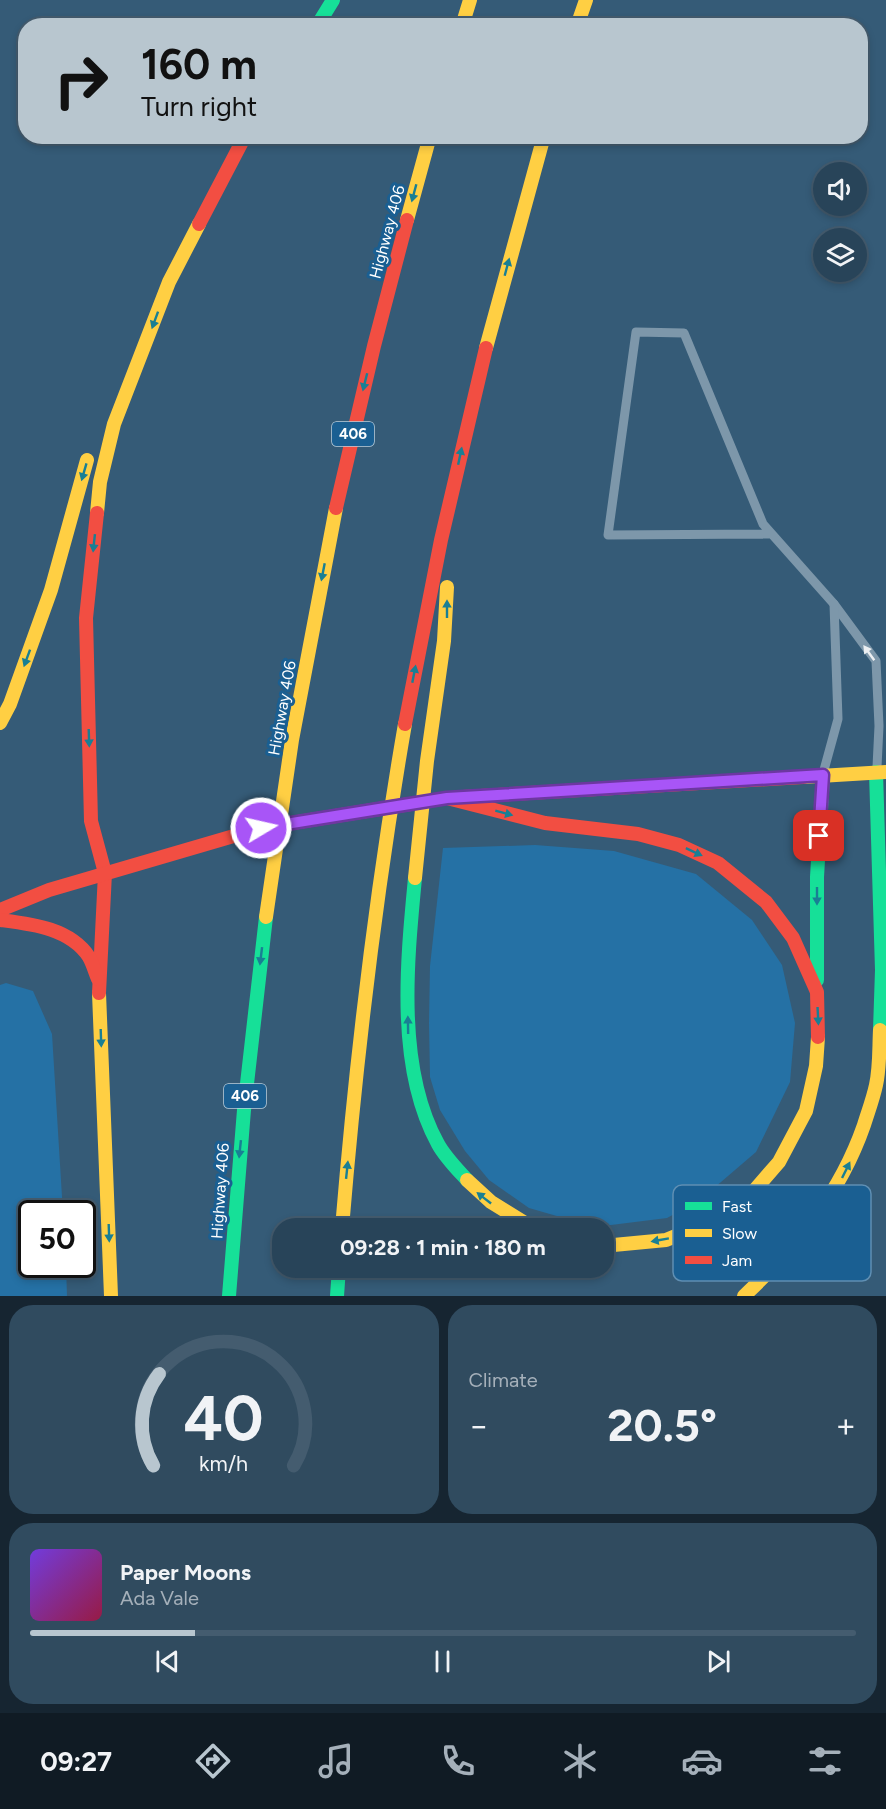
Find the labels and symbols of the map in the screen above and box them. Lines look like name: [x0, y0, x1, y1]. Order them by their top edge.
street label: Highway 406: [365, 183, 409, 281]
one-way arrow: [409, 184, 418, 202]
one-way arrow: [503, 258, 512, 276]
one-way arrow: [149, 312, 159, 330]
one-way arrow: [360, 373, 369, 391]
road number: 406: [332, 422, 374, 446]
one-way arrow: [455, 447, 465, 465]
one-way arrow: [78, 462, 88, 481]
one-way arrow: [89, 534, 99, 553]
one-way arrow: [318, 563, 327, 582]
one-way arrow: [442, 600, 452, 619]
one-way arrow: [864, 645, 876, 660]
one-way arrow: [21, 649, 31, 667]
street label: Highway 406: [264, 659, 300, 757]
one-way arrow: [410, 664, 419, 683]
one-way arrow: [84, 728, 93, 747]
position arrow: [229, 796, 293, 860]
one-way arrow: [495, 808, 513, 818]
pin: [793, 810, 844, 861]
one-way arrow: [686, 847, 703, 856]
one-way arrow: [812, 887, 822, 906]
one-way arrow: [256, 946, 266, 965]
one-way arrow: [813, 1006, 822, 1025]
one-way arrow: [403, 1015, 413, 1034]
one-way arrow: [96, 1028, 105, 1047]
road number: 406: [224, 1084, 266, 1108]
one-way arrow: [235, 1140, 245, 1159]
street label: Highway 406: [207, 1142, 233, 1240]
one-way arrow: [342, 1161, 352, 1180]
one-way arrow: [842, 1162, 851, 1179]
legend: [673, 1185, 871, 1281]
one-way arrow: [476, 1191, 492, 1204]
text: Fast: [722, 1197, 752, 1216]
speed limit sign: 50: [18, 1200, 96, 1278]
one-way arrow: [104, 1223, 113, 1242]
text: Slow: [722, 1224, 757, 1243]
one-way arrow: [650, 1235, 669, 1244]
text: Jam: [722, 1251, 752, 1270]

